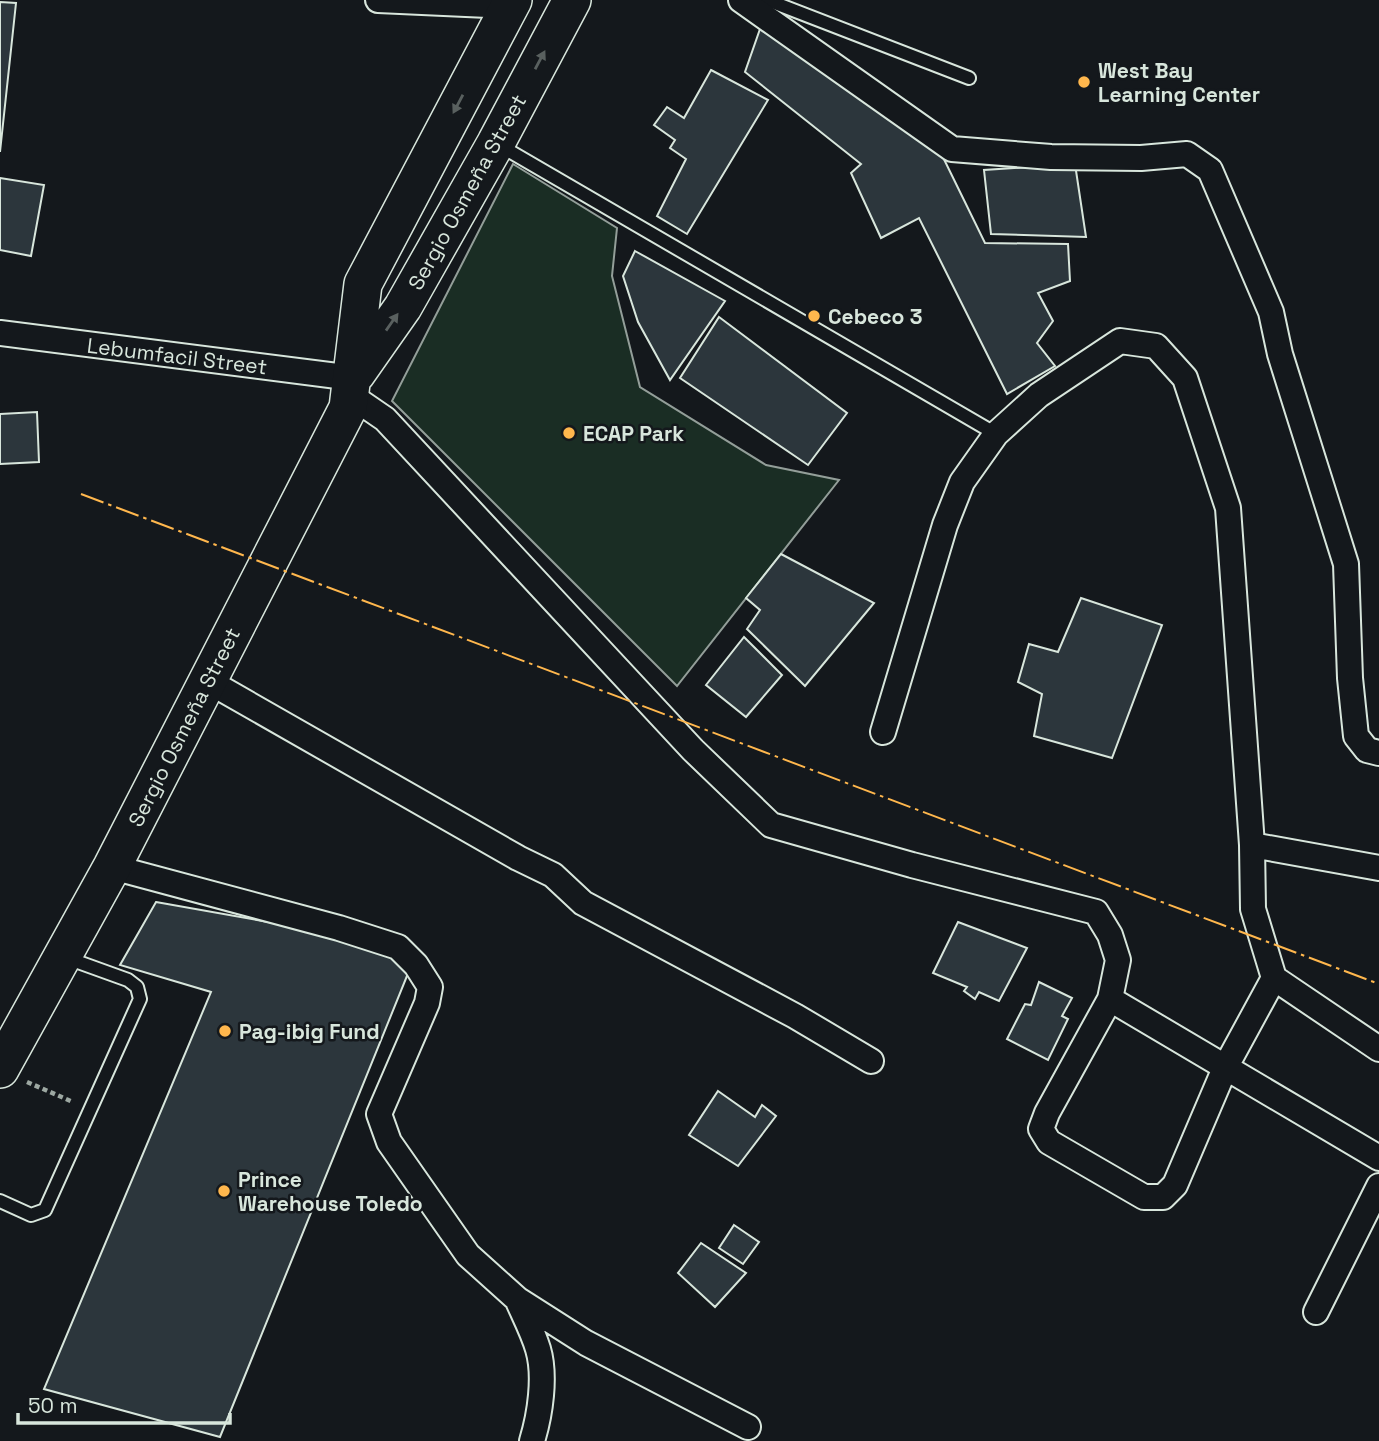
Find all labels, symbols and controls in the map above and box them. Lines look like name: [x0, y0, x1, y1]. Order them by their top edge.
one-way arrow: [534, 50, 546, 70]
place label: West Bay Learning Center: [1098, 57, 1260, 108]
marker: West Bay Learning Center: [1076, 74, 1092, 90]
street label: Sergio Osmeña Street: [402, 89, 532, 295]
one-way arrow: [452, 94, 464, 114]
place label: Cebeco 3: [828, 303, 922, 330]
marker: Cebeco 3: [806, 308, 822, 324]
one-way arrow: [385, 313, 399, 331]
street label: Lebumfacil Street: [85, 332, 269, 380]
place label: ECAP Park: [583, 420, 684, 447]
marker: ECAP Park: [561, 425, 577, 441]
street label: Sergio Osmeña Street: [122, 623, 246, 831]
place label: Pag-ibig Fund: [239, 1018, 380, 1045]
marker: Pag-ibig Fund: [217, 1023, 233, 1039]
place label: Prince Warehouse Toledo: [238, 1166, 423, 1217]
marker: Prince Warehouse Toledo: [216, 1183, 232, 1199]
scale bar: [18, 1382, 229, 1426]
text: 50 m: [28, 1392, 78, 1419]

